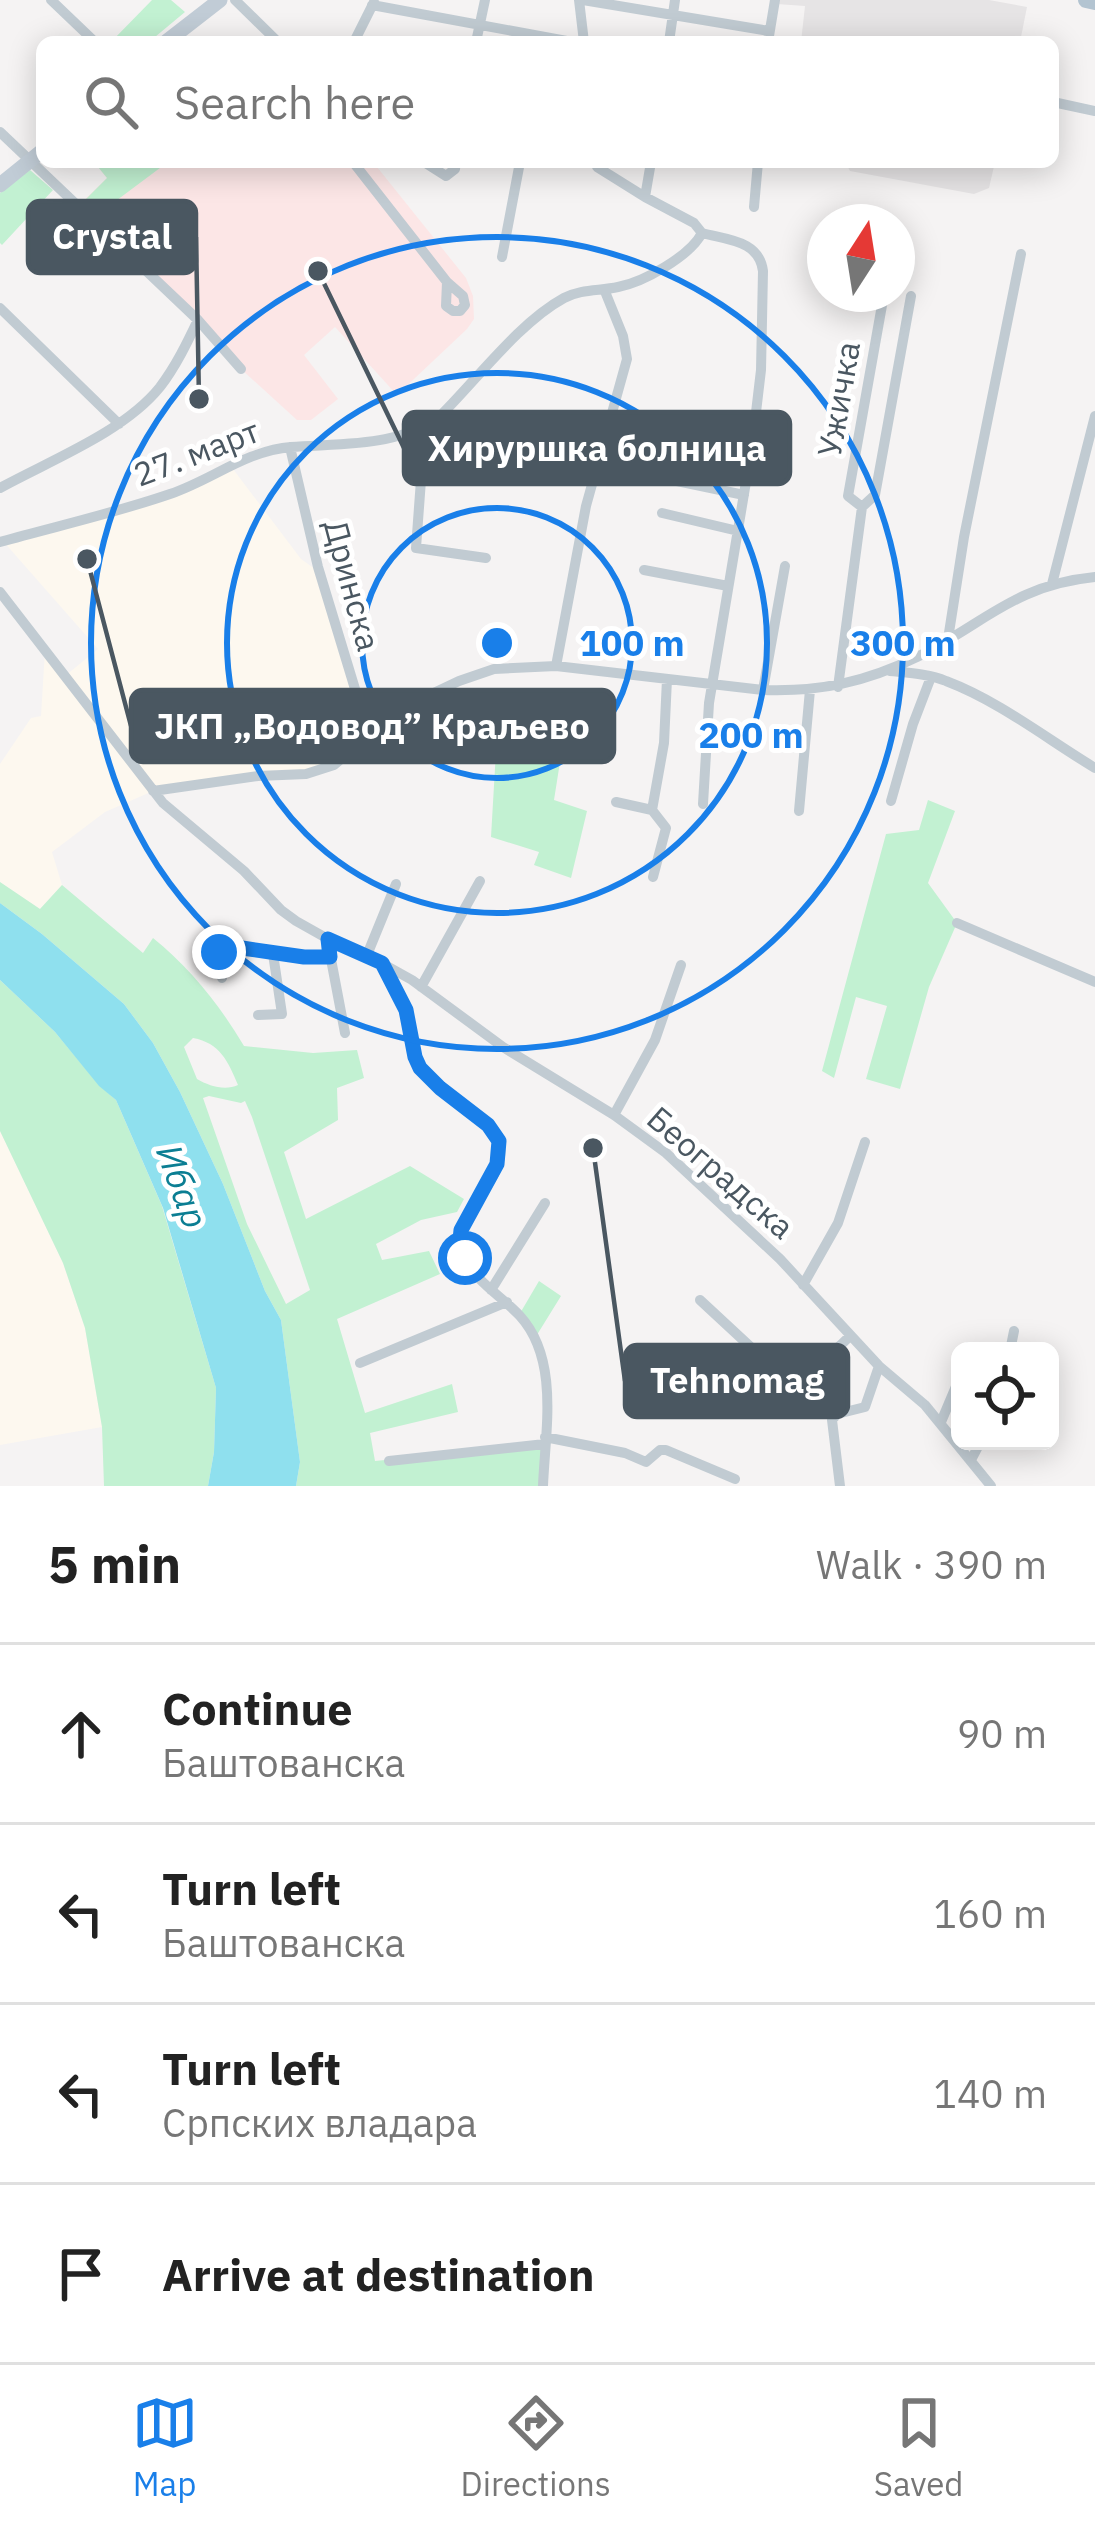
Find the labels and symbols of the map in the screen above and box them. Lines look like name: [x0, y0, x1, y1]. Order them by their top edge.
callout: Crystal: [28, 201, 196, 273]
north arrow: [807, 204, 915, 312]
text: Crystal: [52, 212, 172, 259]
street label: Ужичка: [807, 338, 869, 460]
street label: 27. март: [127, 408, 265, 496]
callout: Хируршка болница: [404, 412, 790, 484]
text: Хируршка болница: [428, 424, 766, 471]
street label: Дринска: [315, 515, 391, 655]
text: 100 m: [579, 619, 685, 666]
text: 300 m: [850, 619, 956, 666]
centre of rings: [476, 622, 518, 664]
callout: ЈКП „Водовод” Краљево: [131, 690, 614, 762]
text: ЈКП „Водовод” Краљево: [154, 702, 590, 749]
text: 200 m: [698, 711, 804, 758]
route end: [192, 925, 246, 979]
street label: Београдска: [639, 1096, 803, 1248]
water label: Ибар: [146, 1138, 220, 1234]
route start: [438, 1231, 492, 1285]
callout: Tehnomag: [625, 1345, 848, 1417]
text: Tehnomag: [650, 1356, 824, 1403]

